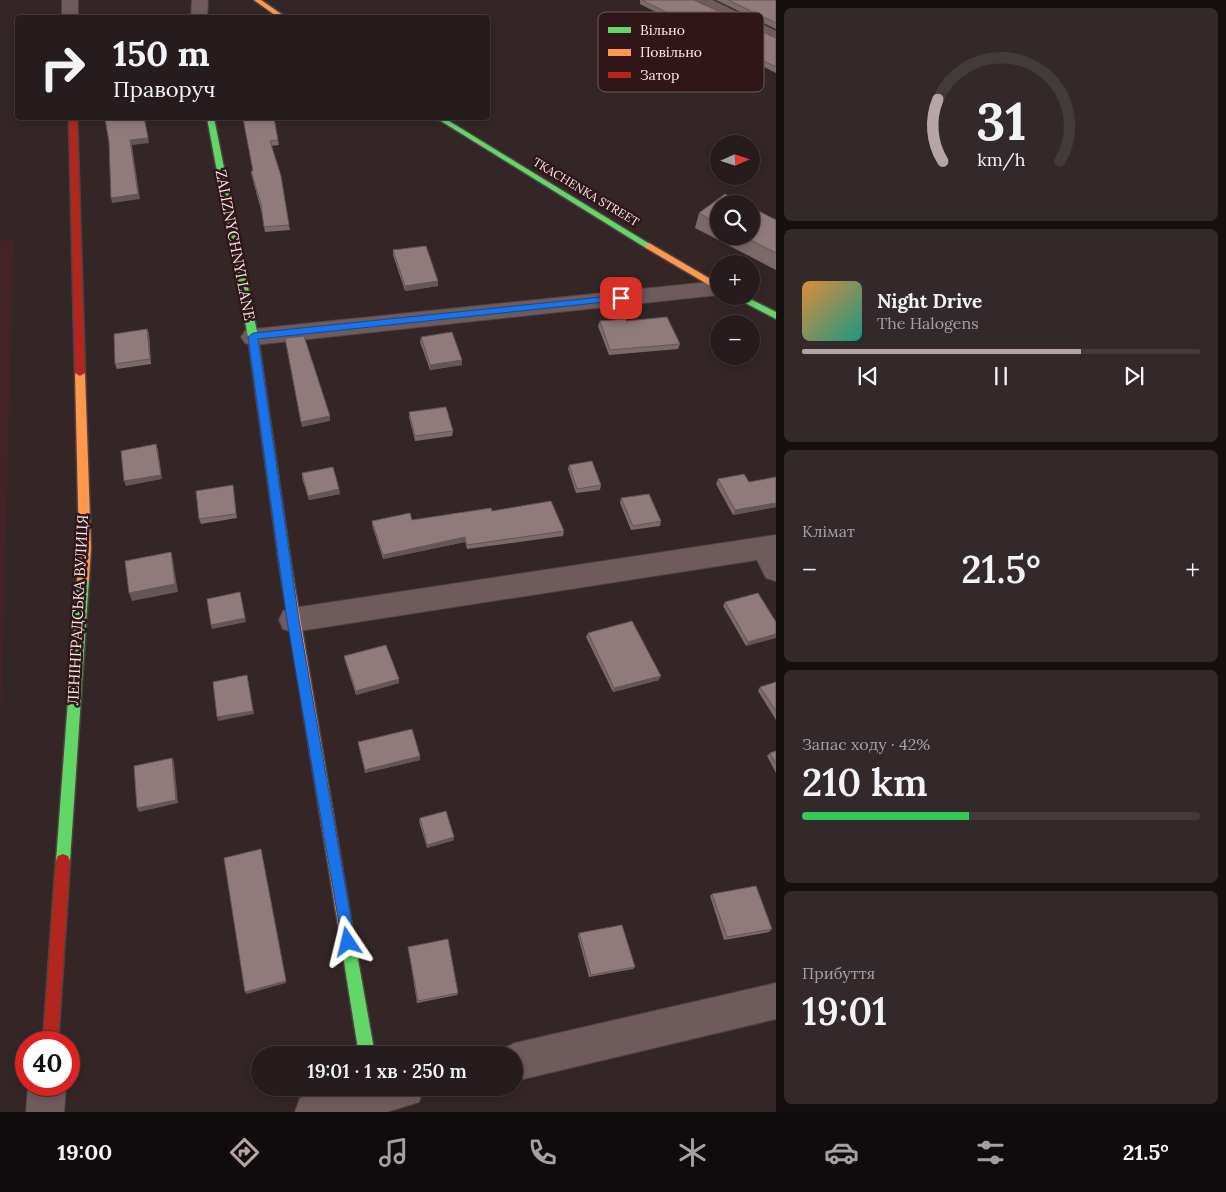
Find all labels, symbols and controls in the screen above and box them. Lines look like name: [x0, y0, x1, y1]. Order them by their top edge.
legend: [598, 12, 764, 92]
text: Вільно: [640, 21, 685, 39]
text: 150 m: [113, 31, 210, 76]
icon: right: [30, 35, 95, 100]
text: Повільно: [640, 43, 702, 61]
text: Затор: [640, 66, 679, 84]
text: Праворуч: [113, 75, 215, 103]
text: 31: [976, 88, 1026, 154]
north arrow: [710, 135, 760, 185]
map controls: [710, 135, 760, 365]
text: km/h: [977, 148, 1025, 171]
street label: TKACHENKA STREET: [530, 154, 642, 229]
street label: ZALIZNYCHNYI LANE: [212, 168, 259, 322]
button: search: [710, 195, 760, 245]
button: +: [710, 255, 760, 305]
pin: [600, 277, 642, 319]
icon: arrive: [607, 284, 635, 312]
text: Night Drive: [877, 289, 982, 313]
text: The Halogens: [877, 313, 979, 333]
button: −: [710, 315, 760, 365]
icon: previous: [854, 362, 882, 390]
icon: pause: [987, 362, 1015, 390]
icon: next: [1120, 362, 1148, 390]
street label: ЛЕНІНГРАДСЬКА ВУЛИЦЯ: [63, 514, 92, 706]
text: Клімат: [802, 521, 855, 541]
text: 21.5°: [961, 545, 1041, 593]
text: −: [802, 552, 817, 588]
text: +: [1185, 552, 1200, 588]
text: Запас ходу · 42%: [802, 734, 930, 754]
text: 210 km: [802, 758, 928, 806]
position arrow: [321, 915, 373, 967]
text: Прибуття: [802, 963, 875, 983]
text: 19:01: [802, 987, 887, 1035]
speed limit sign: 40: [15, 1031, 80, 1096]
text: 19:01 · 1 хв · 250 m: [307, 1059, 467, 1083]
icon: directions: [227, 1135, 262, 1170]
icon: music: [376, 1135, 411, 1170]
icon: phone: [525, 1135, 560, 1170]
icon: climate: [675, 1135, 710, 1170]
icon: car: [824, 1135, 859, 1170]
icon: filters: [973, 1135, 1008, 1170]
text: 19:00: [57, 1138, 112, 1166]
text: 21.5°: [1123, 1138, 1169, 1166]

